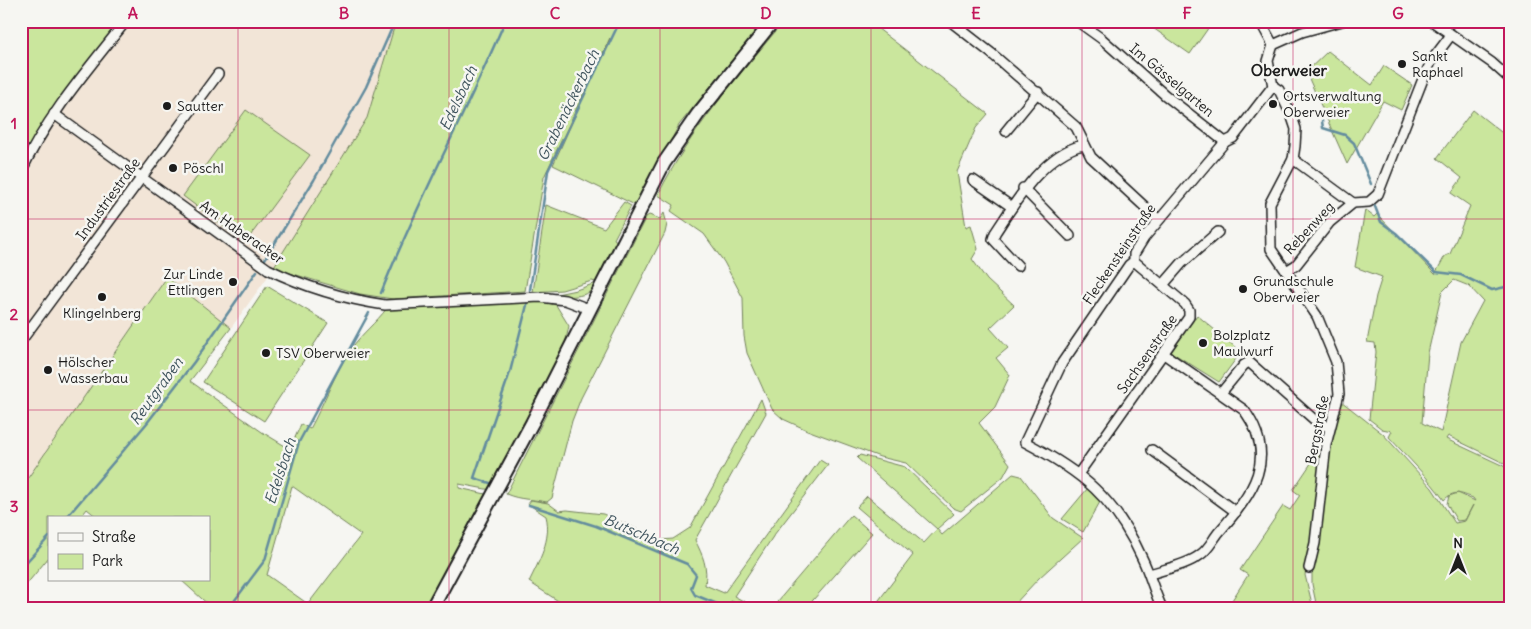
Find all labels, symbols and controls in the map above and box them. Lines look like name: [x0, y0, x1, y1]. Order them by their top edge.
text: A: [128, 3, 138, 23]
text: B: [339, 3, 350, 23]
text: C: [550, 3, 561, 23]
text: D: [760, 3, 772, 23]
text: E: [971, 3, 981, 23]
text: F: [1182, 3, 1192, 23]
text: G: [1392, 3, 1404, 23]
street label: Im Gässelgarten: [1126, 39, 1218, 121]
water label: Grabenäckerbach: [533, 46, 603, 164]
place label: Sankt Raphael: [1412, 47, 1464, 81]
marker: Sankt Raphael: [1396, 58, 1408, 70]
district label: Oberweier: [1251, 60, 1328, 80]
water label: Edelsbach: [435, 63, 481, 133]
place label: Ortsverwaltung Oberweier: [1283, 87, 1382, 121]
place label: Sautter: [177, 97, 224, 115]
marker: Ortsverwaltung Oberweier: [1267, 98, 1279, 110]
marker: Sautter: [161, 100, 173, 112]
text: 1: [11, 113, 17, 133]
street label: Industriestraße: [72, 154, 144, 244]
place label: Pöschl: [183, 159, 224, 177]
marker: Pöschl: [167, 162, 179, 174]
street label: Am Haberacker: [196, 196, 288, 268]
street label: Rebenweg: [1280, 198, 1338, 258]
street label: Fleckensteinstraße: [1079, 200, 1159, 308]
place label: Zur Linde Ettlingen: [164, 265, 223, 299]
place label: Grundschule Oberweier: [1253, 272, 1334, 306]
marker: Zur Linde Ettlingen: [227, 276, 239, 288]
marker: Grundschule Oberweier: [1237, 283, 1249, 295]
marker: Klingelnberg: [96, 291, 108, 303]
text: 2: [10, 304, 19, 324]
place label: Klingelnberg: [63, 304, 141, 322]
street label: Sachsenstraße: [1113, 311, 1181, 397]
place label: Bolzplatz Maulwurf: [1213, 326, 1273, 360]
marker: Bolzplatz Maulwurf: [1197, 337, 1209, 349]
place label: TSV Oberweier: [276, 344, 370, 362]
marker: TSV Oberweier: [260, 347, 272, 359]
place label: Hölscher Wasserbau: [58, 353, 128, 387]
water label: Reutgraben: [125, 353, 187, 429]
marker: Hölscher Wasserbau: [42, 364, 54, 376]
street label: Bergstraße: [1301, 394, 1333, 466]
water label: Edelsbach: [260, 435, 300, 507]
text: 3: [9, 496, 19, 516]
water label: Butschbach: [602, 510, 683, 558]
legend: [48, 516, 210, 582]
text: Straße: [92, 527, 136, 546]
north arrow: [1434, 532, 1484, 582]
text: N: [1453, 534, 1463, 552]
text: Park: [92, 551, 123, 570]

